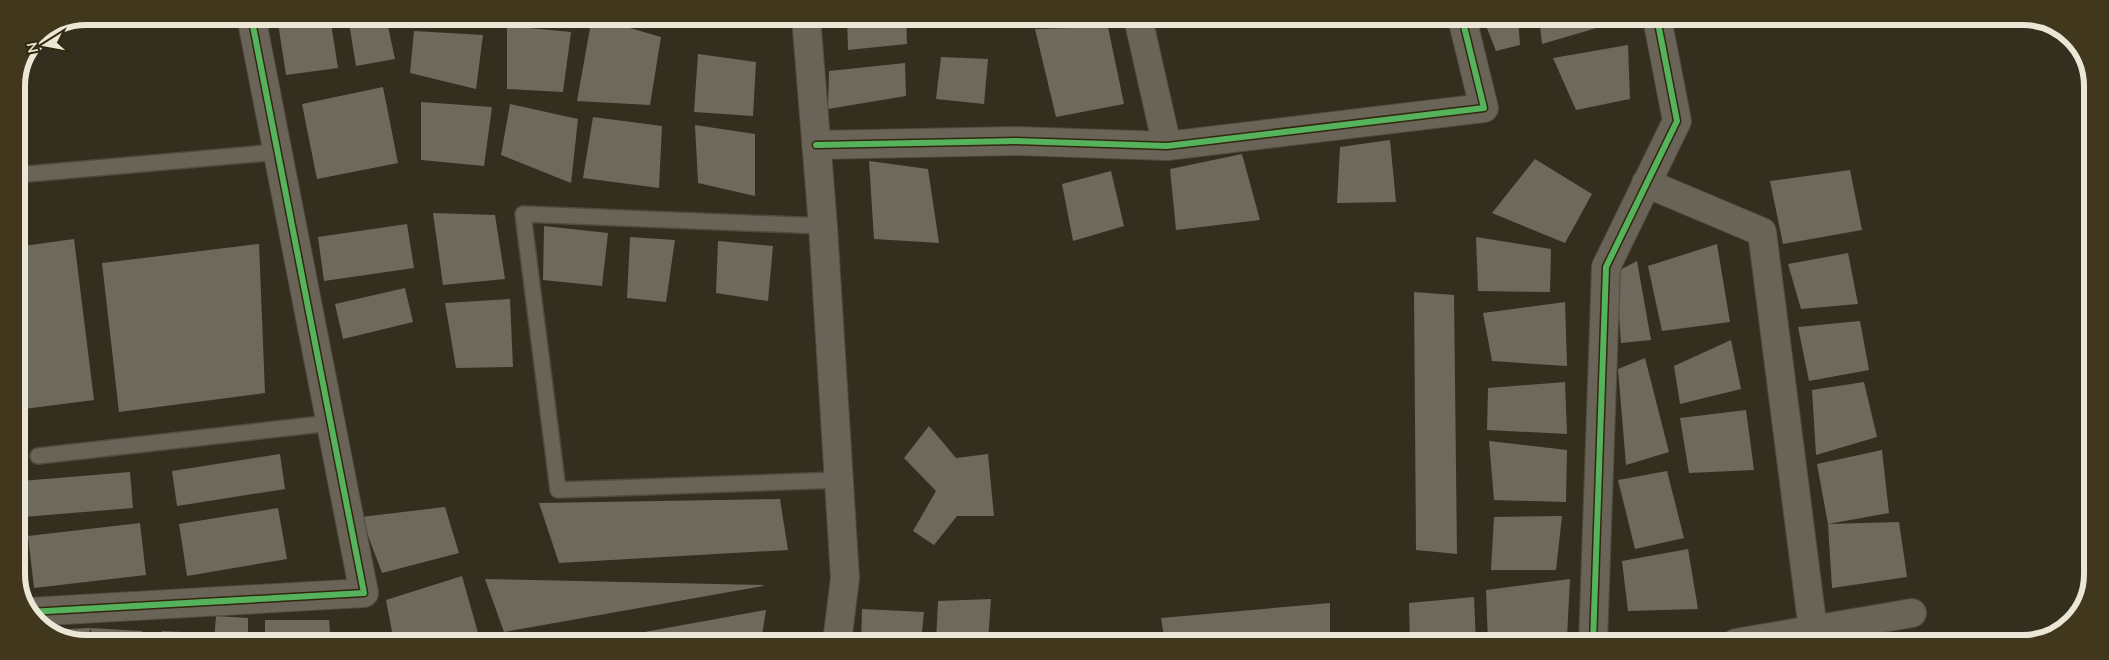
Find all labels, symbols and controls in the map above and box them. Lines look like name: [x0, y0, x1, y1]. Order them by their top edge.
north arrow: [20, 20, 70, 70]
text: N: [22, 40, 43, 54]

